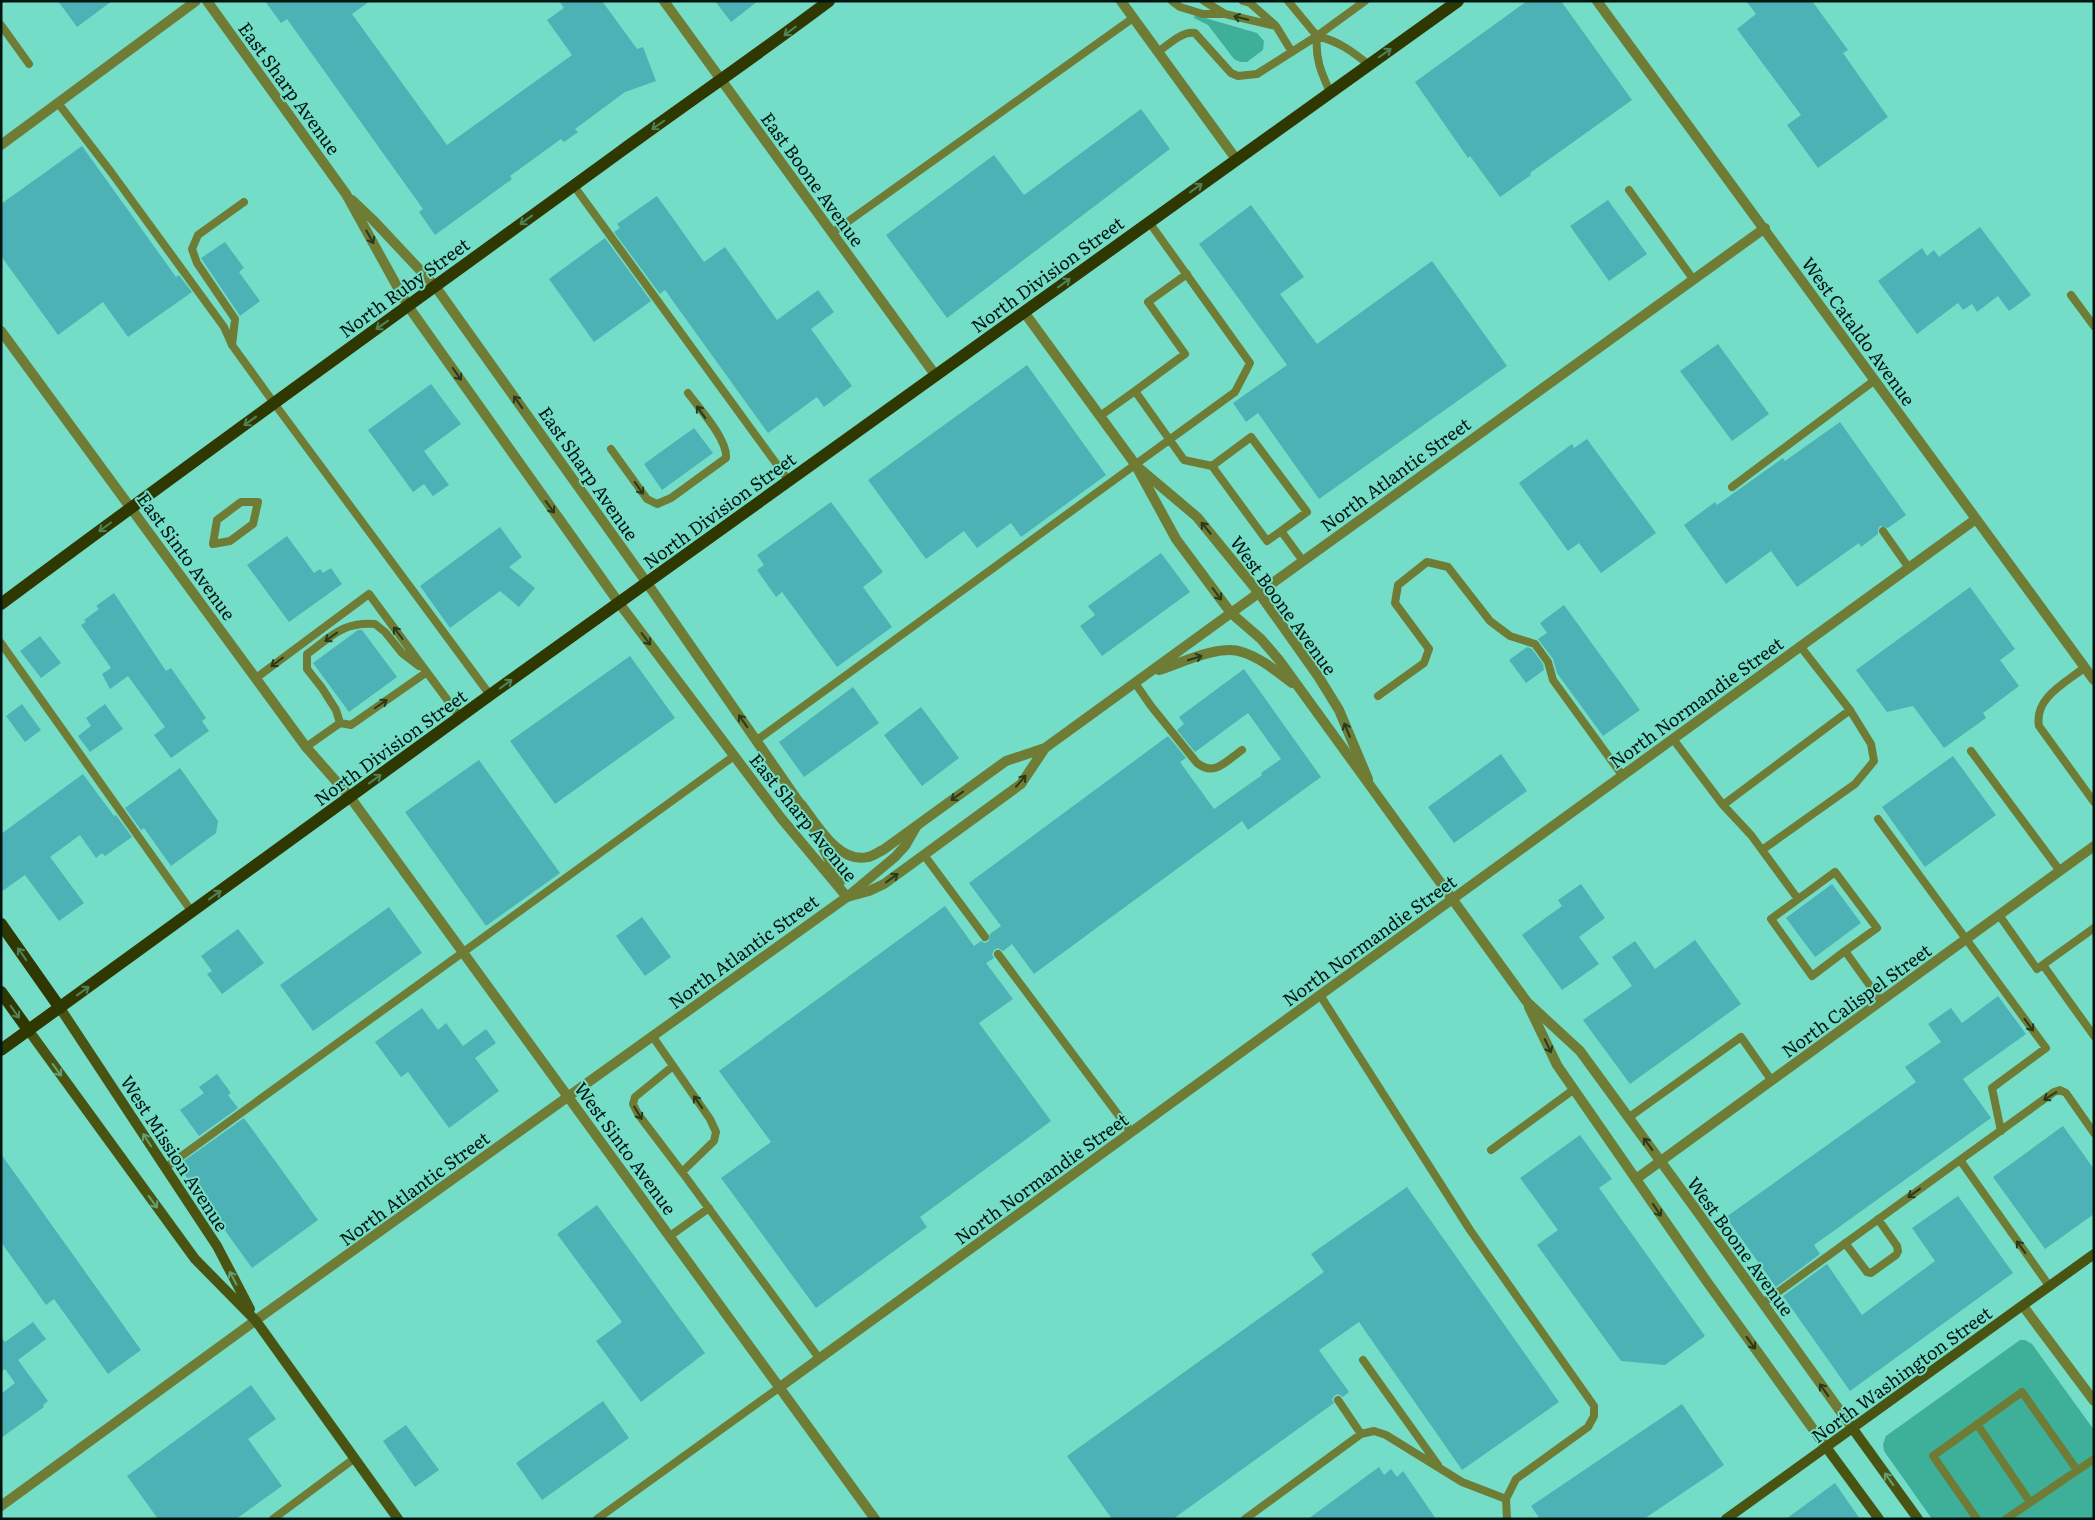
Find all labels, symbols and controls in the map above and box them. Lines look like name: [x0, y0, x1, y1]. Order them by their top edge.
one-way arrow: [1234, 13, 1250, 22]
street label: East Sharp Avenue: [233, 16, 347, 160]
one-way arrow: [784, 25, 797, 36]
one-way arrow: [1378, 48, 1392, 58]
street label: East Boone Avenue: [755, 106, 871, 252]
one-way arrow: [651, 120, 665, 130]
one-way arrow: [1189, 183, 1203, 193]
street label: North Division Street: [965, 209, 1130, 339]
one-way arrow: [520, 215, 533, 226]
one-way arrow: [366, 229, 375, 244]
street label: North Ruby Street: [333, 230, 475, 344]
street label: West Cataldo Avenue: [1796, 251, 1922, 411]
one-way arrow: [1057, 278, 1071, 288]
one-way arrow: [375, 320, 389, 330]
one-way arrow: [451, 367, 462, 380]
one-way arrow: [513, 395, 523, 409]
street label: East Sharp Avenue: [533, 400, 645, 546]
one-way arrow: [696, 406, 707, 419]
street label: North Atlantic Street: [1314, 410, 1476, 538]
one-way arrow: [244, 415, 257, 426]
street label: North Division Street: [637, 445, 802, 575]
one-way arrow: [634, 481, 644, 495]
street label: East Sinto Avenue: [131, 486, 243, 626]
one-way arrow: [545, 500, 556, 513]
one-way arrow: [99, 521, 112, 532]
one-way arrow: [1201, 522, 1212, 535]
street label: West Boone Avenue: [1224, 530, 1344, 680]
one-way arrow: [1211, 587, 1222, 600]
one-way arrow: [392, 627, 403, 640]
street label: North Normandie Street: [1603, 629, 1789, 774]
one-way arrow: [324, 631, 338, 642]
one-way arrow: [640, 632, 651, 645]
one-way arrow: [1186, 653, 1202, 663]
one-way arrow: [270, 657, 284, 667]
one-way arrow: [499, 679, 513, 689]
street label: North Division Street: [308, 682, 473, 812]
one-way arrow: [374, 699, 388, 709]
one-way arrow: [738, 714, 748, 728]
one-way arrow: [1341, 723, 1351, 738]
street label: East Sharp Avenue: [744, 747, 864, 887]
one-way arrow: [367, 774, 381, 784]
one-way arrow: [1016, 774, 1027, 787]
one-way arrow: [951, 790, 965, 801]
street label: North Normandie Street: [1276, 867, 1462, 1012]
one-way arrow: [885, 873, 898, 884]
street label: North Atlantic Street: [662, 887, 824, 1015]
one-way arrow: [208, 890, 221, 901]
street label: North Calispel Street: [1776, 936, 1937, 1064]
one-way arrow: [17, 947, 27, 961]
one-way arrow: [76, 986, 90, 996]
one-way arrow: [10, 1004, 20, 1018]
one-way arrow: [2024, 1018, 2034, 1032]
one-way arrow: [1543, 1038, 1553, 1053]
one-way arrow: [52, 1063, 63, 1076]
street label: West Mission Avenue: [114, 1070, 236, 1236]
street label: West Sinto Avenue: [568, 1076, 684, 1220]
one-way arrow: [2044, 1091, 2058, 1101]
one-way arrow: [693, 1095, 703, 1109]
one-way arrow: [634, 1105, 644, 1119]
street label: North Normandie Street: [948, 1105, 1134, 1250]
street label: North Atlantic Street: [333, 1124, 495, 1252]
one-way arrow: [142, 1133, 152, 1147]
one-way arrow: [1642, 1138, 1653, 1151]
street label: West Boone Avenue: [1681, 1171, 1801, 1321]
one-way arrow: [1908, 1188, 1922, 1198]
one-way arrow: [148, 1195, 158, 1209]
one-way arrow: [1652, 1202, 1662, 1216]
one-way arrow: [2016, 1240, 2026, 1254]
one-way arrow: [228, 1270, 238, 1285]
street label: North Washington Street: [1805, 1299, 1997, 1449]
one-way arrow: [1745, 1336, 1756, 1349]
one-way arrow: [1819, 1383, 1829, 1397]
one-way arrow: [1884, 1473, 1895, 1486]

